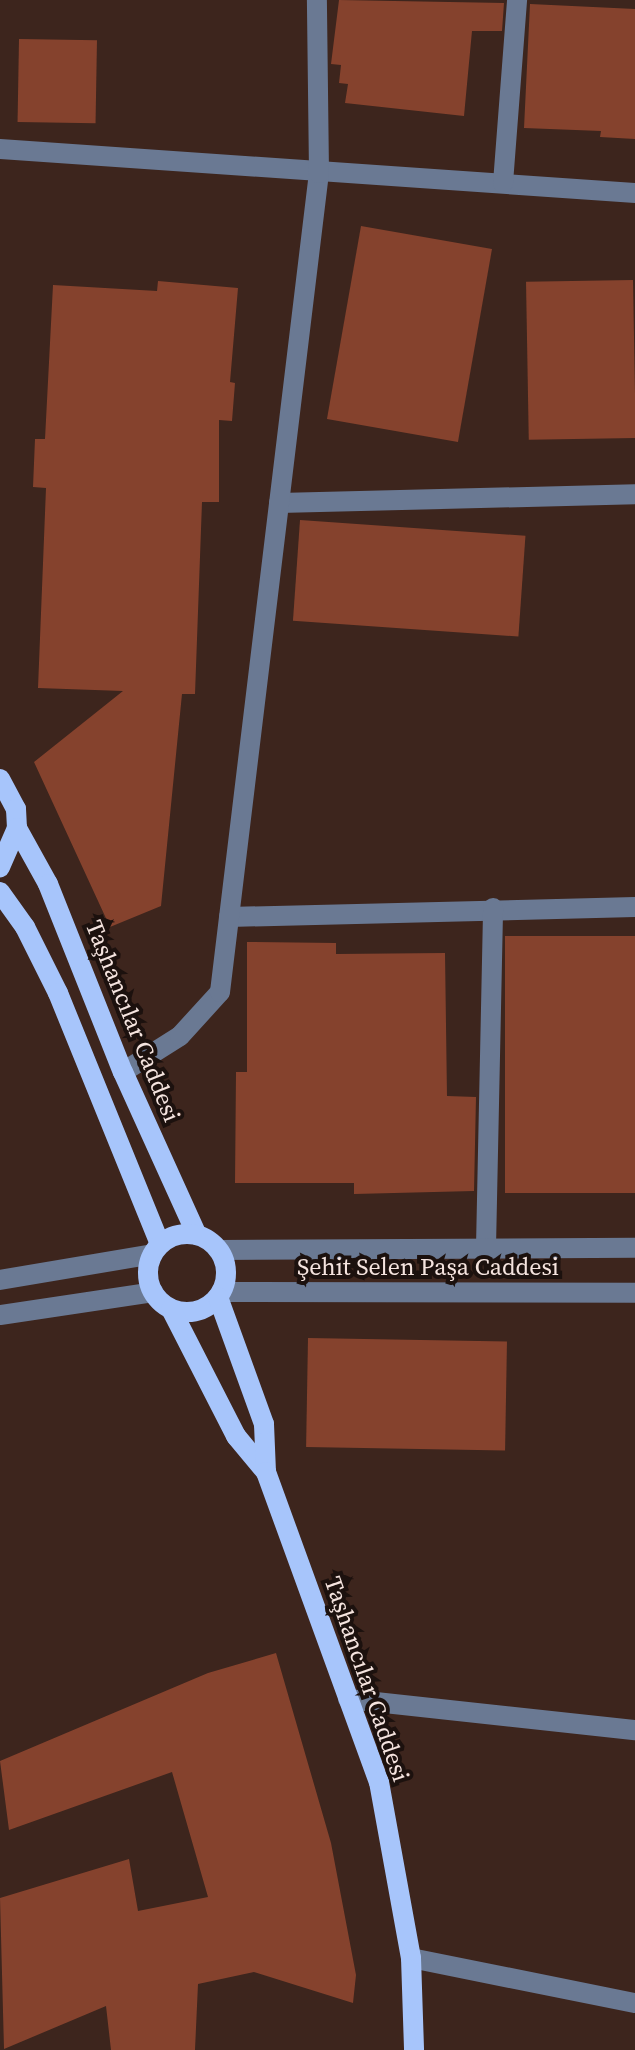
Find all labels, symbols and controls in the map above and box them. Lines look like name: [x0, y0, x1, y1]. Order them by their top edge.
street label: Taşhancılar Caddesi: [79, 916, 187, 1126]
street label: Şehit Selen Paşa Caddesi: [297, 1253, 559, 1281]
street label: Taşhancılar Caddesi: [318, 1573, 416, 1785]

